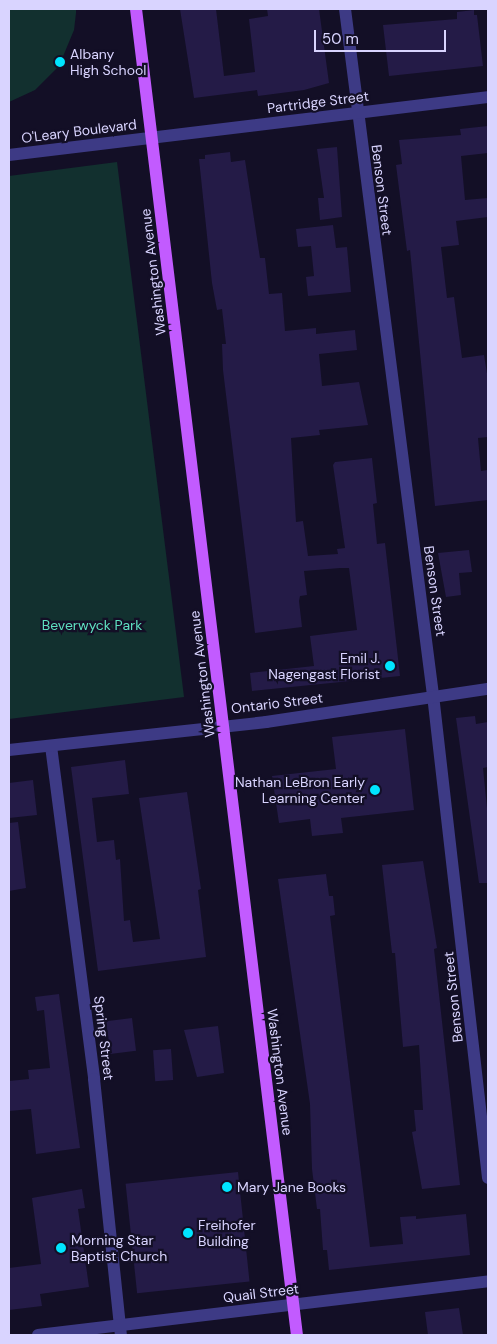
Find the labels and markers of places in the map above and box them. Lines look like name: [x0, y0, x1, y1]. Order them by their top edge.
place label: Albany High School: [70, 46, 146, 78]
marker: Albany High School: [54, 56, 66, 68]
place label: Emil J. Nagengast Florist: [268, 650, 380, 682]
marker: Emil J. Nagengast Florist: [384, 660, 396, 672]
place label: Nathan LeBron Early Learning Center: [235, 774, 365, 806]
marker: Nathan LeBron Early Learning Center: [369, 784, 381, 796]
place label: Mary Jane Books: [237, 1179, 346, 1195]
marker: Mary Jane Books: [221, 1181, 233, 1193]
place label: Freihofer Building: [198, 1217, 256, 1250]
marker: Freihofer Building: [182, 1227, 194, 1239]
place label: Morning Star Baptist Church: [71, 1232, 167, 1264]
marker: Morning Star Baptist Church: [55, 1242, 67, 1254]

